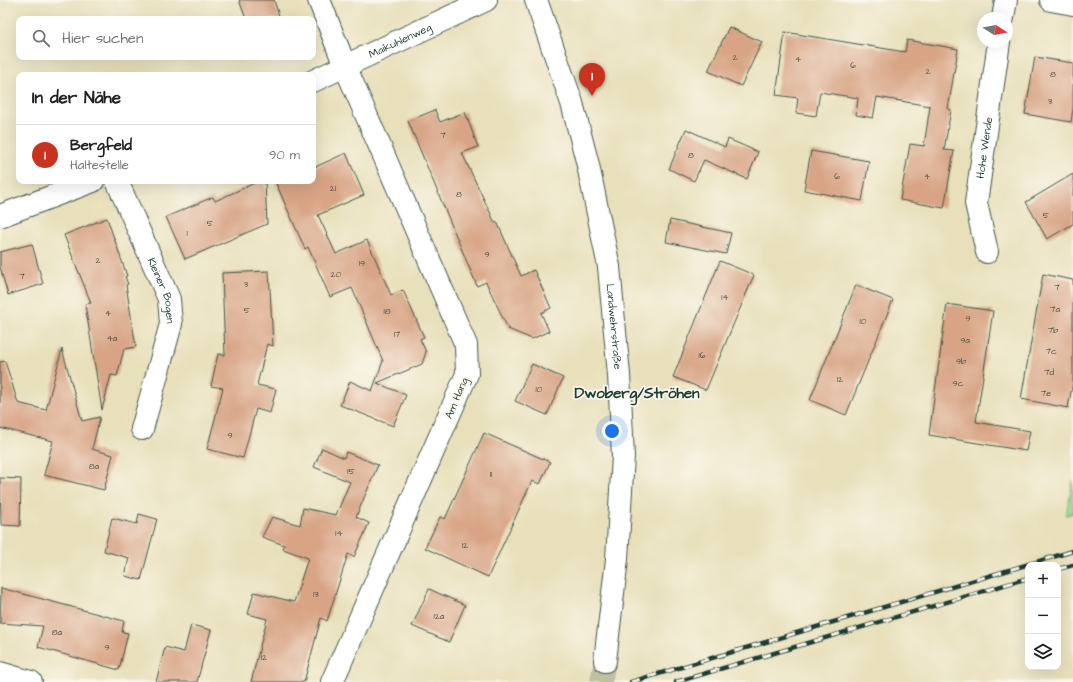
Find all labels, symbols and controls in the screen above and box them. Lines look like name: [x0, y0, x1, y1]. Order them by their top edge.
north arrow: [977, 12, 1013, 48]
search box: [16, 16, 316, 60]
street label: Maikuhlenweg: [366, 19, 435, 62]
icon: search: [30, 27, 52, 49]
text: Hier suchen: [62, 28, 143, 49]
house number: 2: [732, 51, 738, 64]
house number: 4: [795, 53, 801, 66]
house number: 6: [850, 59, 856, 72]
pin: 1: [579, 63, 605, 96]
house number: 2: [925, 65, 931, 78]
house number: 8: [1050, 68, 1056, 81]
text: In der Nähe: [32, 86, 121, 110]
house number: 3: [1048, 95, 1053, 108]
street label: Hohe Wende: [973, 116, 996, 180]
house number: 7: [440, 129, 446, 142]
text: Bergfeld: [70, 135, 132, 156]
text: 1: [44, 146, 46, 164]
text: 90 m: [269, 146, 300, 164]
house number: 8: [688, 149, 694, 162]
text: Haltestelle: [70, 156, 129, 174]
house number: 6: [834, 170, 840, 183]
house number: 4: [924, 170, 930, 183]
house number: 21: [330, 182, 336, 195]
house number: 8: [456, 188, 462, 201]
house number: 5: [1043, 209, 1050, 222]
house number: 5: [207, 217, 214, 230]
house number: 1: [186, 227, 188, 240]
house number: 9: [484, 248, 490, 261]
house number: 2: [95, 254, 101, 267]
street label: Kleiner Bogen: [144, 255, 178, 325]
house number: 19: [359, 257, 365, 270]
house number: 20: [331, 268, 342, 281]
house number: 7: [19, 270, 25, 283]
house number: 3: [244, 278, 249, 291]
house number: 7: [1054, 281, 1060, 294]
street label: Landwehrstraße: [603, 283, 625, 370]
house number: 14: [721, 291, 729, 304]
house number: 7a: [1050, 303, 1060, 316]
house number: 5: [244, 304, 251, 317]
house number: 18: [384, 305, 391, 318]
house number: 4: [105, 307, 111, 320]
house number: 9: [965, 312, 971, 325]
house number: 10: [860, 315, 867, 328]
house number: 7b: [1048, 324, 1058, 337]
house number: 17: [394, 328, 401, 341]
house number: 4a: [107, 332, 118, 345]
house number: 9a: [960, 334, 970, 347]
house number: 7c: [1045, 345, 1057, 358]
house number: 16: [699, 349, 706, 362]
house number: 9b: [956, 355, 966, 368]
house number: 7d: [1044, 366, 1054, 379]
house number: 12: [837, 373, 844, 386]
street label: Am Hang: [441, 375, 473, 422]
house number: 9c: [953, 377, 964, 390]
house number: 10: [536, 383, 543, 396]
district label: Dwoberg/Ströhen: [574, 383, 700, 406]
house number: 7e: [1041, 387, 1051, 400]
your location: [602, 421, 622, 441]
house number: 9: [227, 429, 233, 442]
house number: 8a: [89, 460, 100, 473]
house number: 15: [347, 465, 355, 478]
house number: 11: [490, 468, 492, 481]
house number: 14: [335, 527, 343, 540]
house number: 12: [462, 539, 469, 552]
map controls: [1025, 562, 1061, 670]
button: +: [1025, 562, 1061, 598]
house number: 13: [313, 588, 319, 601]
button: −: [1025, 598, 1061, 634]
house number: 12a: [434, 610, 445, 623]
house number: 8a: [52, 626, 63, 639]
button: layers: [1025, 634, 1061, 670]
house number: 9: [104, 641, 110, 654]
house number: 12: [261, 651, 268, 664]

